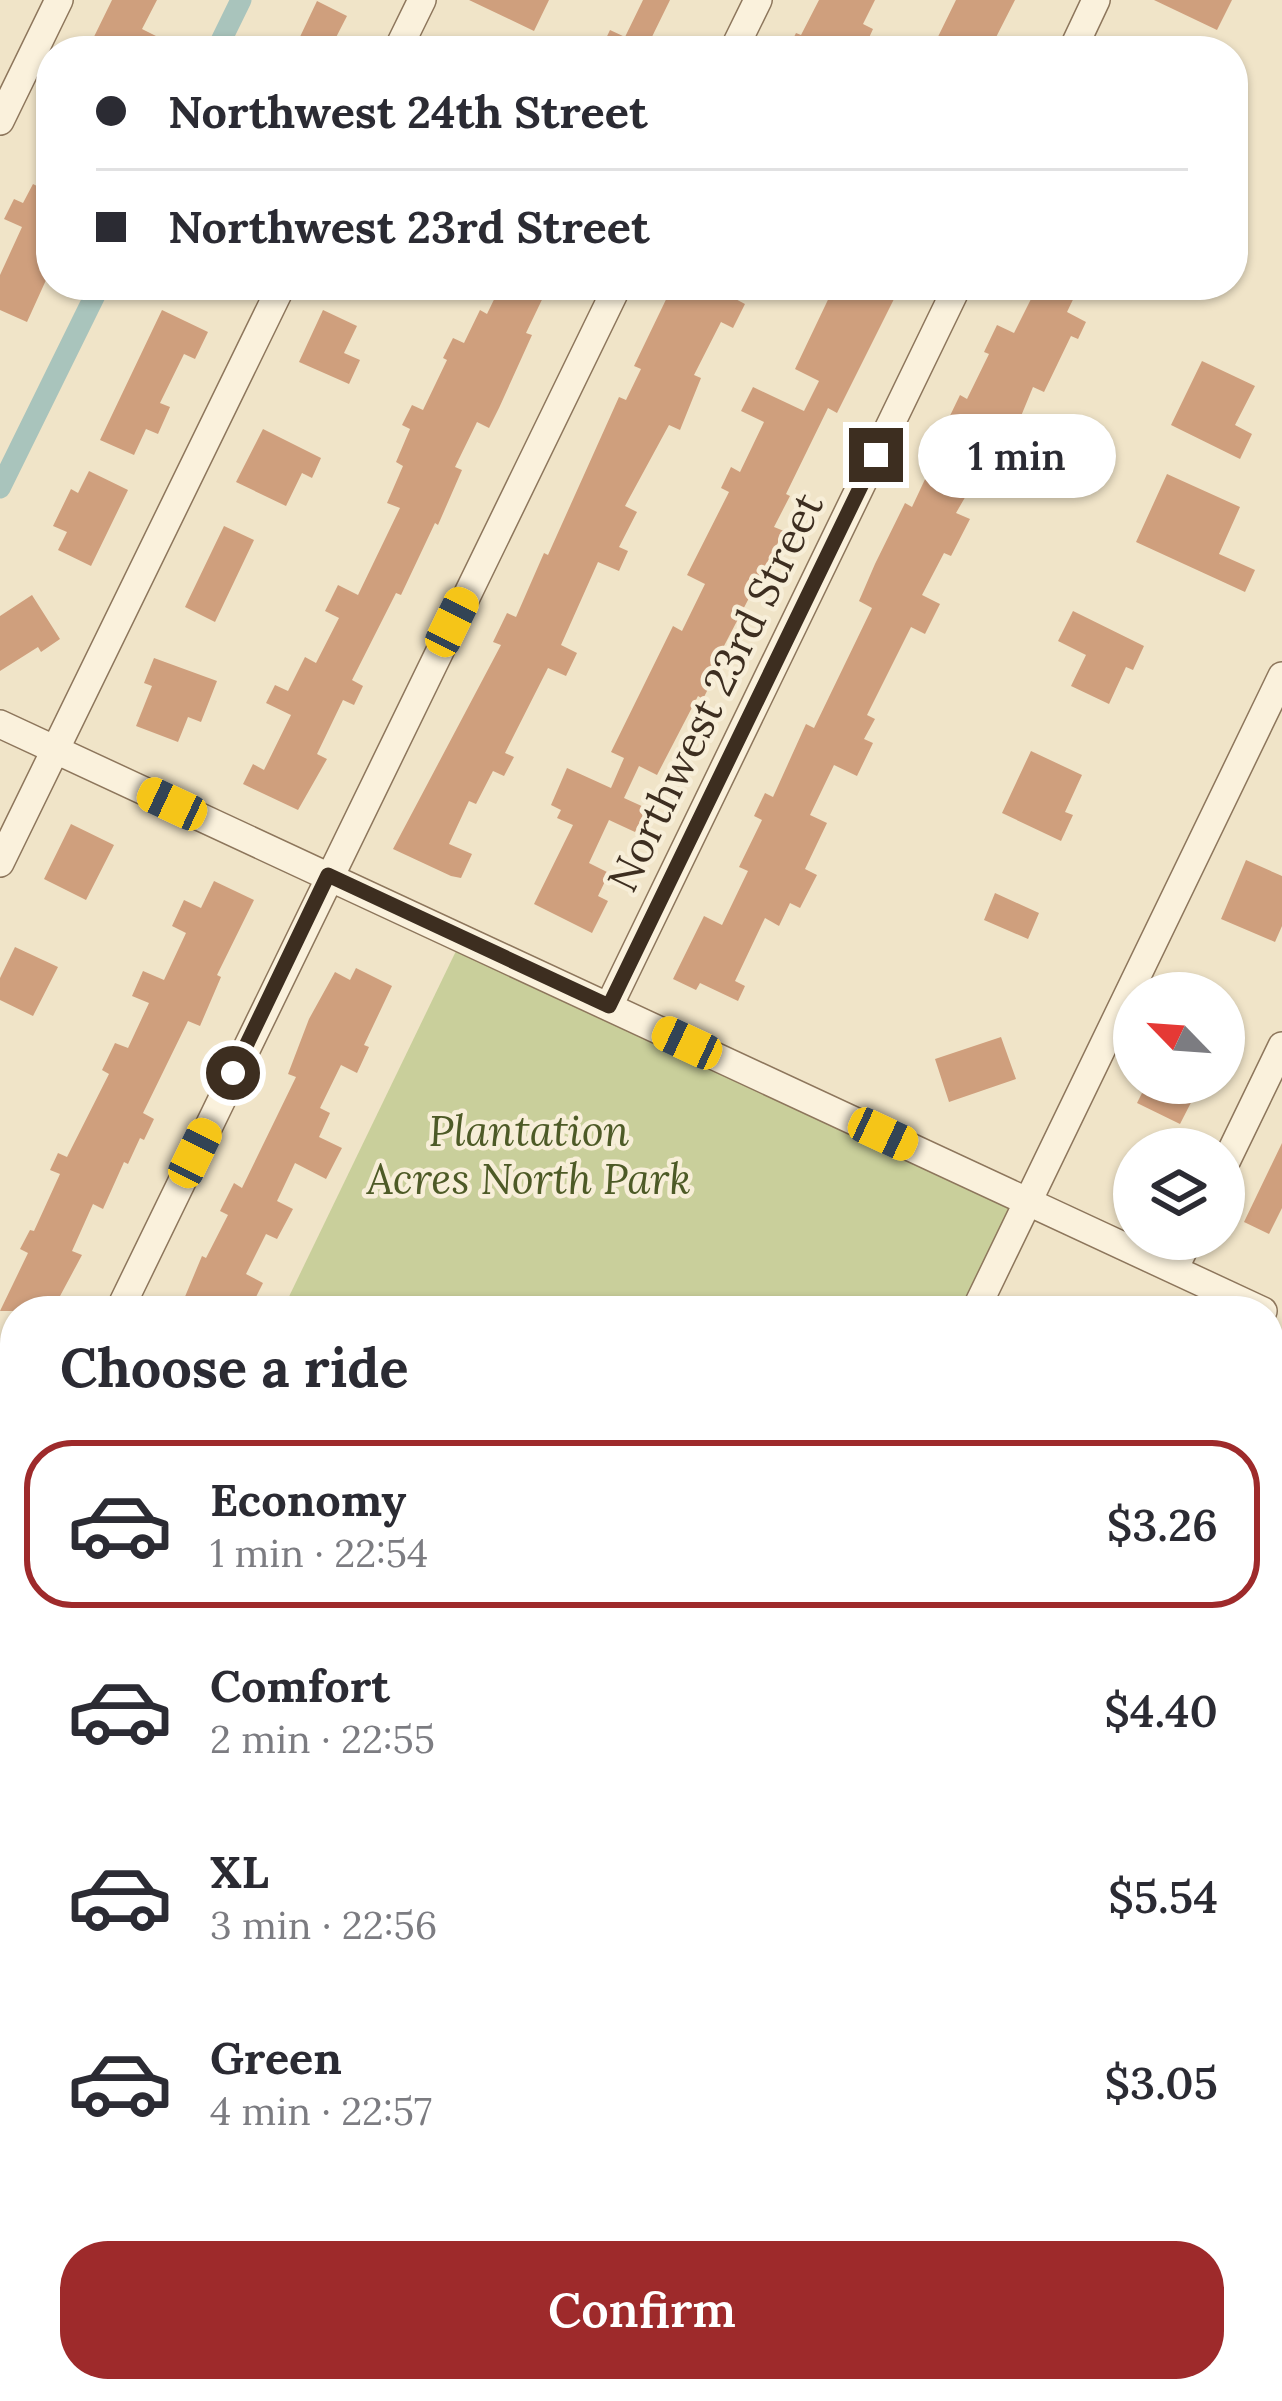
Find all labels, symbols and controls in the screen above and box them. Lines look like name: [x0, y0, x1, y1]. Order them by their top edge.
text: Northwest 24th Street: [168, 83, 647, 140]
text: Northwest 23rd Street: [168, 198, 650, 255]
callout: 1 min: [918, 413, 1116, 497]
route end: [849, 428, 903, 482]
text: 1 min: [968, 431, 1066, 481]
street label: Northwest 23rd Street: [595, 483, 835, 900]
car: [420, 582, 484, 662]
car: [132, 772, 212, 836]
north arrow: [1113, 972, 1245, 1104]
map controls: [1113, 972, 1245, 1260]
car: [647, 1011, 727, 1075]
route start: [206, 1046, 260, 1100]
car: [843, 1102, 923, 1166]
park label: Plantation Acres North Park: [366, 1104, 691, 1206]
car: [163, 1113, 227, 1193]
button: layers: [1113, 1128, 1245, 1260]
text: Choose a ride: [60, 1333, 409, 1402]
icon: car: [66, 1470, 174, 1578]
text: Economy: [210, 1471, 406, 1528]
text: $3.26: [1107, 1496, 1218, 1553]
text: 1 min · 22:54: [210, 1528, 428, 1578]
icon: car: [66, 1656, 174, 1764]
text: Comfort: [210, 1657, 390, 1714]
text: $4.40: [1104, 1682, 1218, 1739]
text: 2 min · 22:55: [210, 1714, 435, 1764]
icon: car: [66, 1842, 174, 1950]
text: XL: [210, 1843, 269, 1900]
text: $5.54: [1108, 1868, 1218, 1925]
text: 3 min · 22:56: [210, 1900, 437, 1950]
icon: car: [66, 2028, 174, 2136]
text: Green: [210, 2029, 342, 2086]
text: $3.05: [1105, 2054, 1218, 2111]
text: 4 min · 22:57: [210, 2086, 432, 2136]
button: Confirm: [60, 2241, 1224, 2379]

